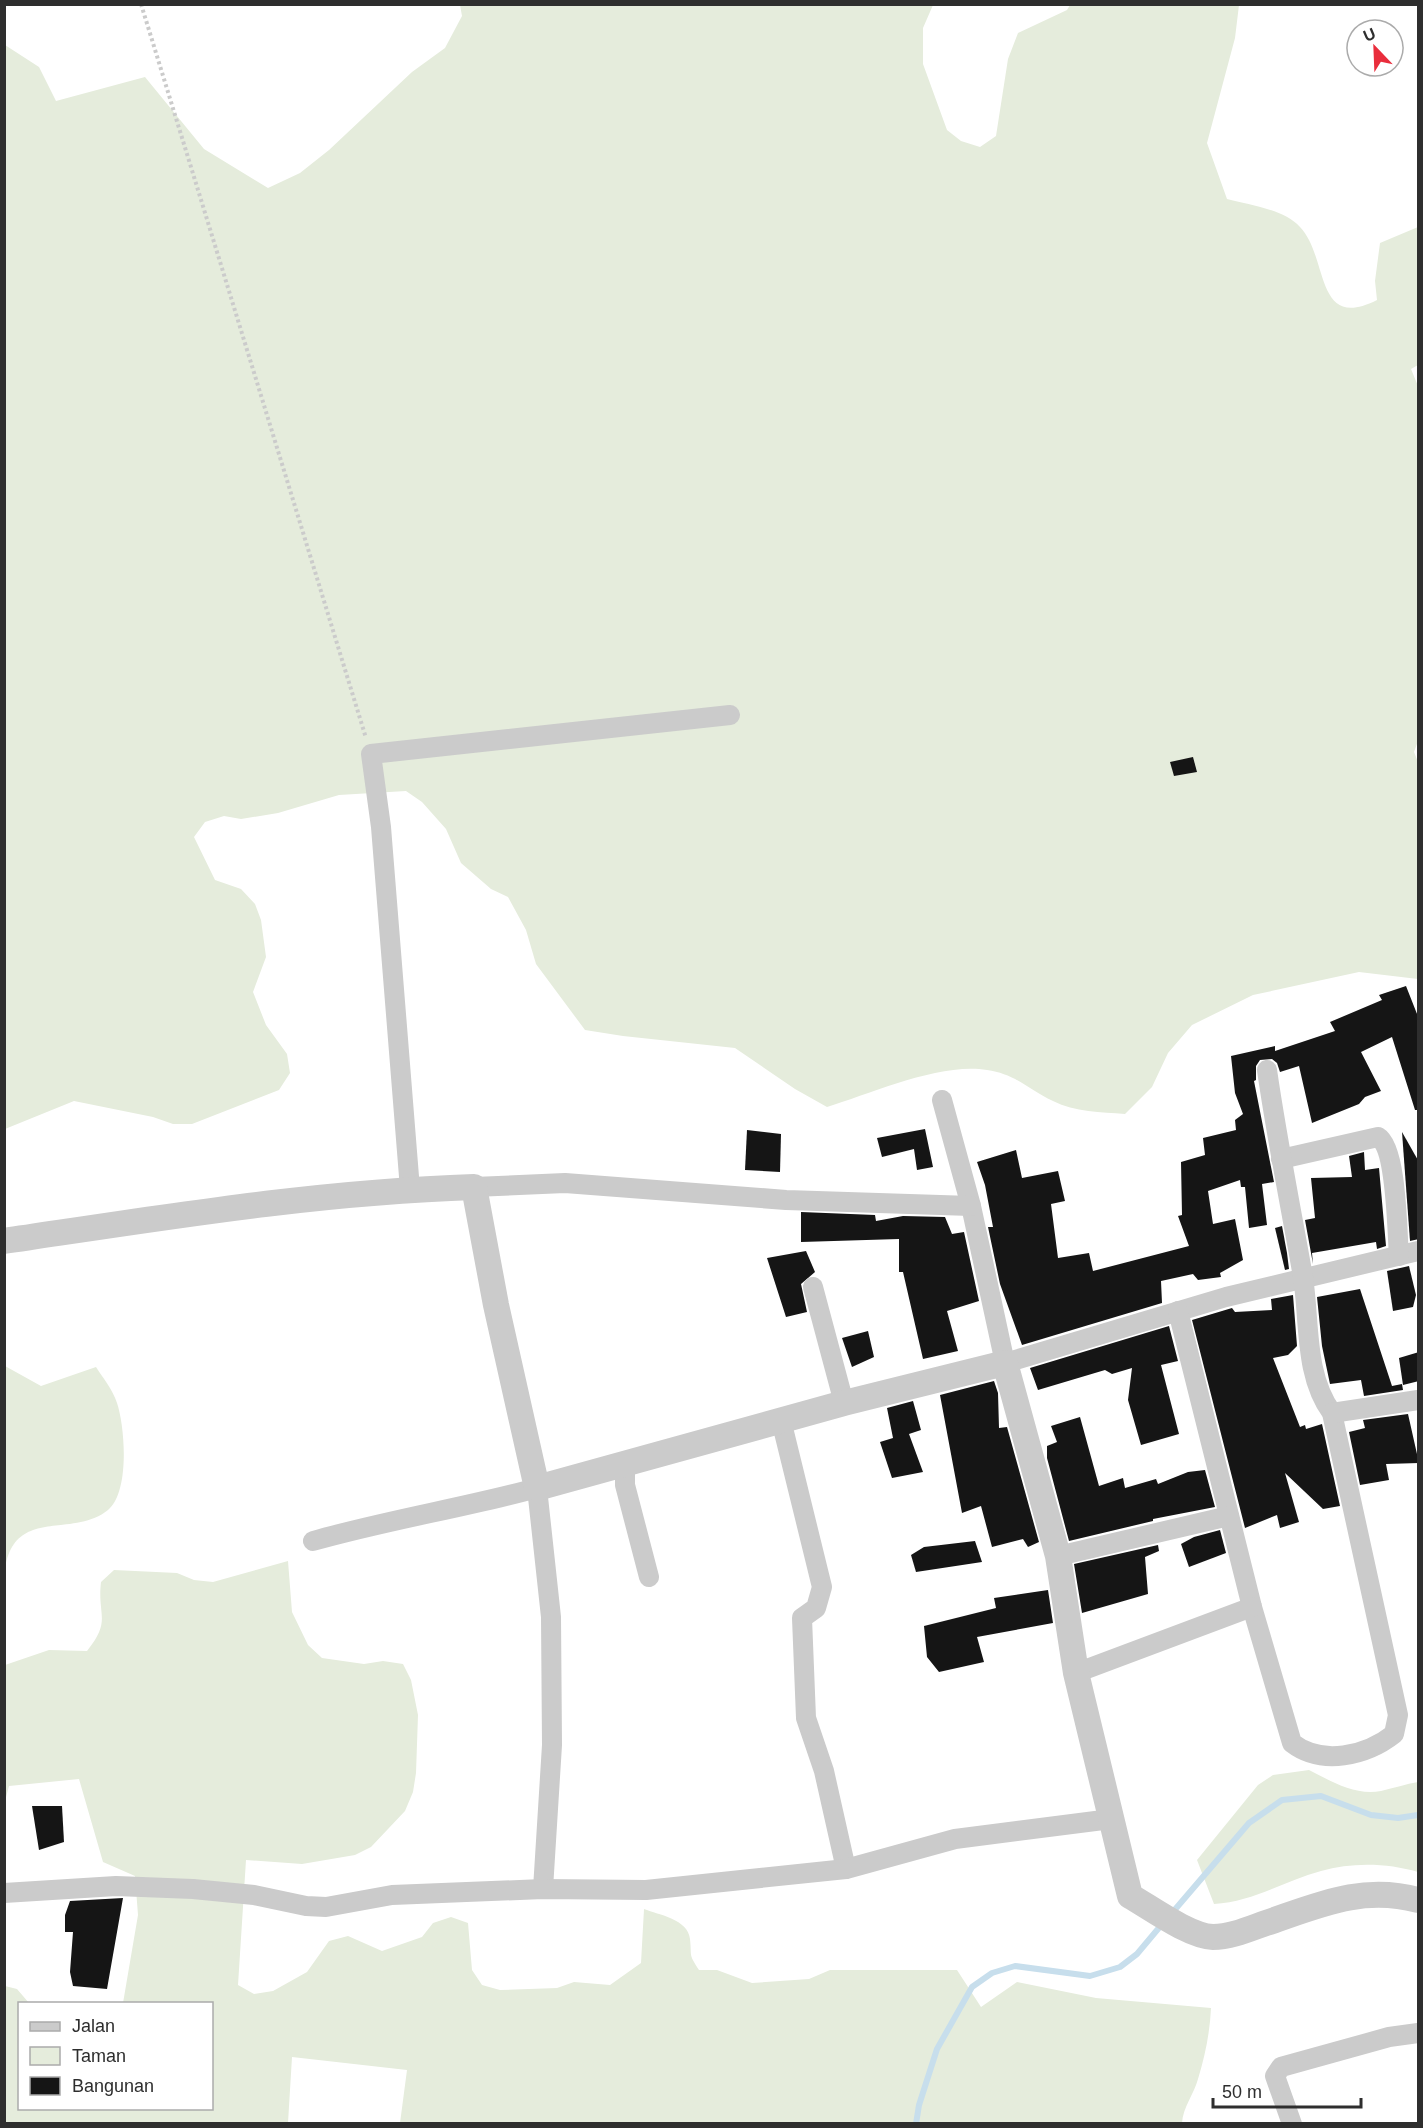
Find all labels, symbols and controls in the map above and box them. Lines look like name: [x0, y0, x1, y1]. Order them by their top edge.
north arrow: [1345, 18, 1405, 78]
text: U: [1361, 25, 1378, 45]
legend: [18, 2002, 213, 2110]
text: Jalan: [72, 2016, 115, 2036]
text: Taman: [72, 2046, 126, 2066]
scale bar: [1213, 2071, 1362, 2109]
text: Bangunan: [72, 2076, 154, 2096]
text: 50 m: [1222, 2082, 1262, 2102]

